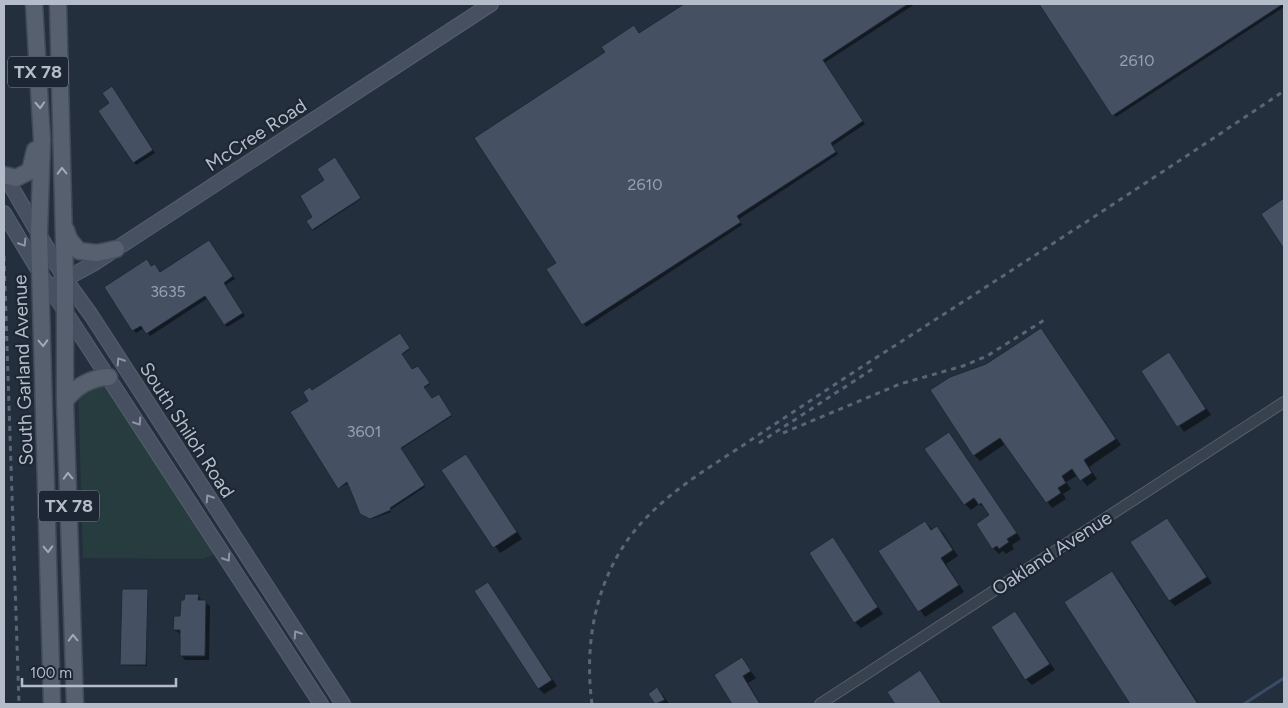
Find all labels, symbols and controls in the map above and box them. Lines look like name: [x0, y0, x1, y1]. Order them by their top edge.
house number: 2610: [1120, 51, 1154, 70]
road number: TX 78: [8, 56, 68, 88]
street label: McCree Road: [201, 94, 311, 176]
one-way arrow: [34, 101, 45, 109]
one-way arrow: [57, 167, 67, 174]
house number: 2610: [628, 175, 662, 194]
one-way arrow: [16, 237, 26, 246]
street label: South Garland Avenue: [8, 274, 38, 466]
house number: 3635: [150, 282, 186, 301]
one-way arrow: [38, 339, 49, 347]
one-way arrow: [117, 358, 127, 367]
street label: South Shiloh Road: [135, 358, 239, 502]
one-way arrow: [132, 417, 142, 426]
house number: 3601: [347, 422, 381, 441]
one-way arrow: [62, 471, 73, 479]
road number: TX 78: [39, 491, 99, 522]
one-way arrow: [206, 494, 215, 503]
street label: Oakland Avenue: [988, 506, 1116, 600]
one-way arrow: [43, 546, 53, 553]
one-way arrow: [221, 553, 230, 562]
one-way arrow: [294, 630, 303, 640]
one-way arrow: [68, 634, 78, 642]
scale bar: [22, 656, 176, 688]
text: 100 m: [30, 664, 72, 682]

